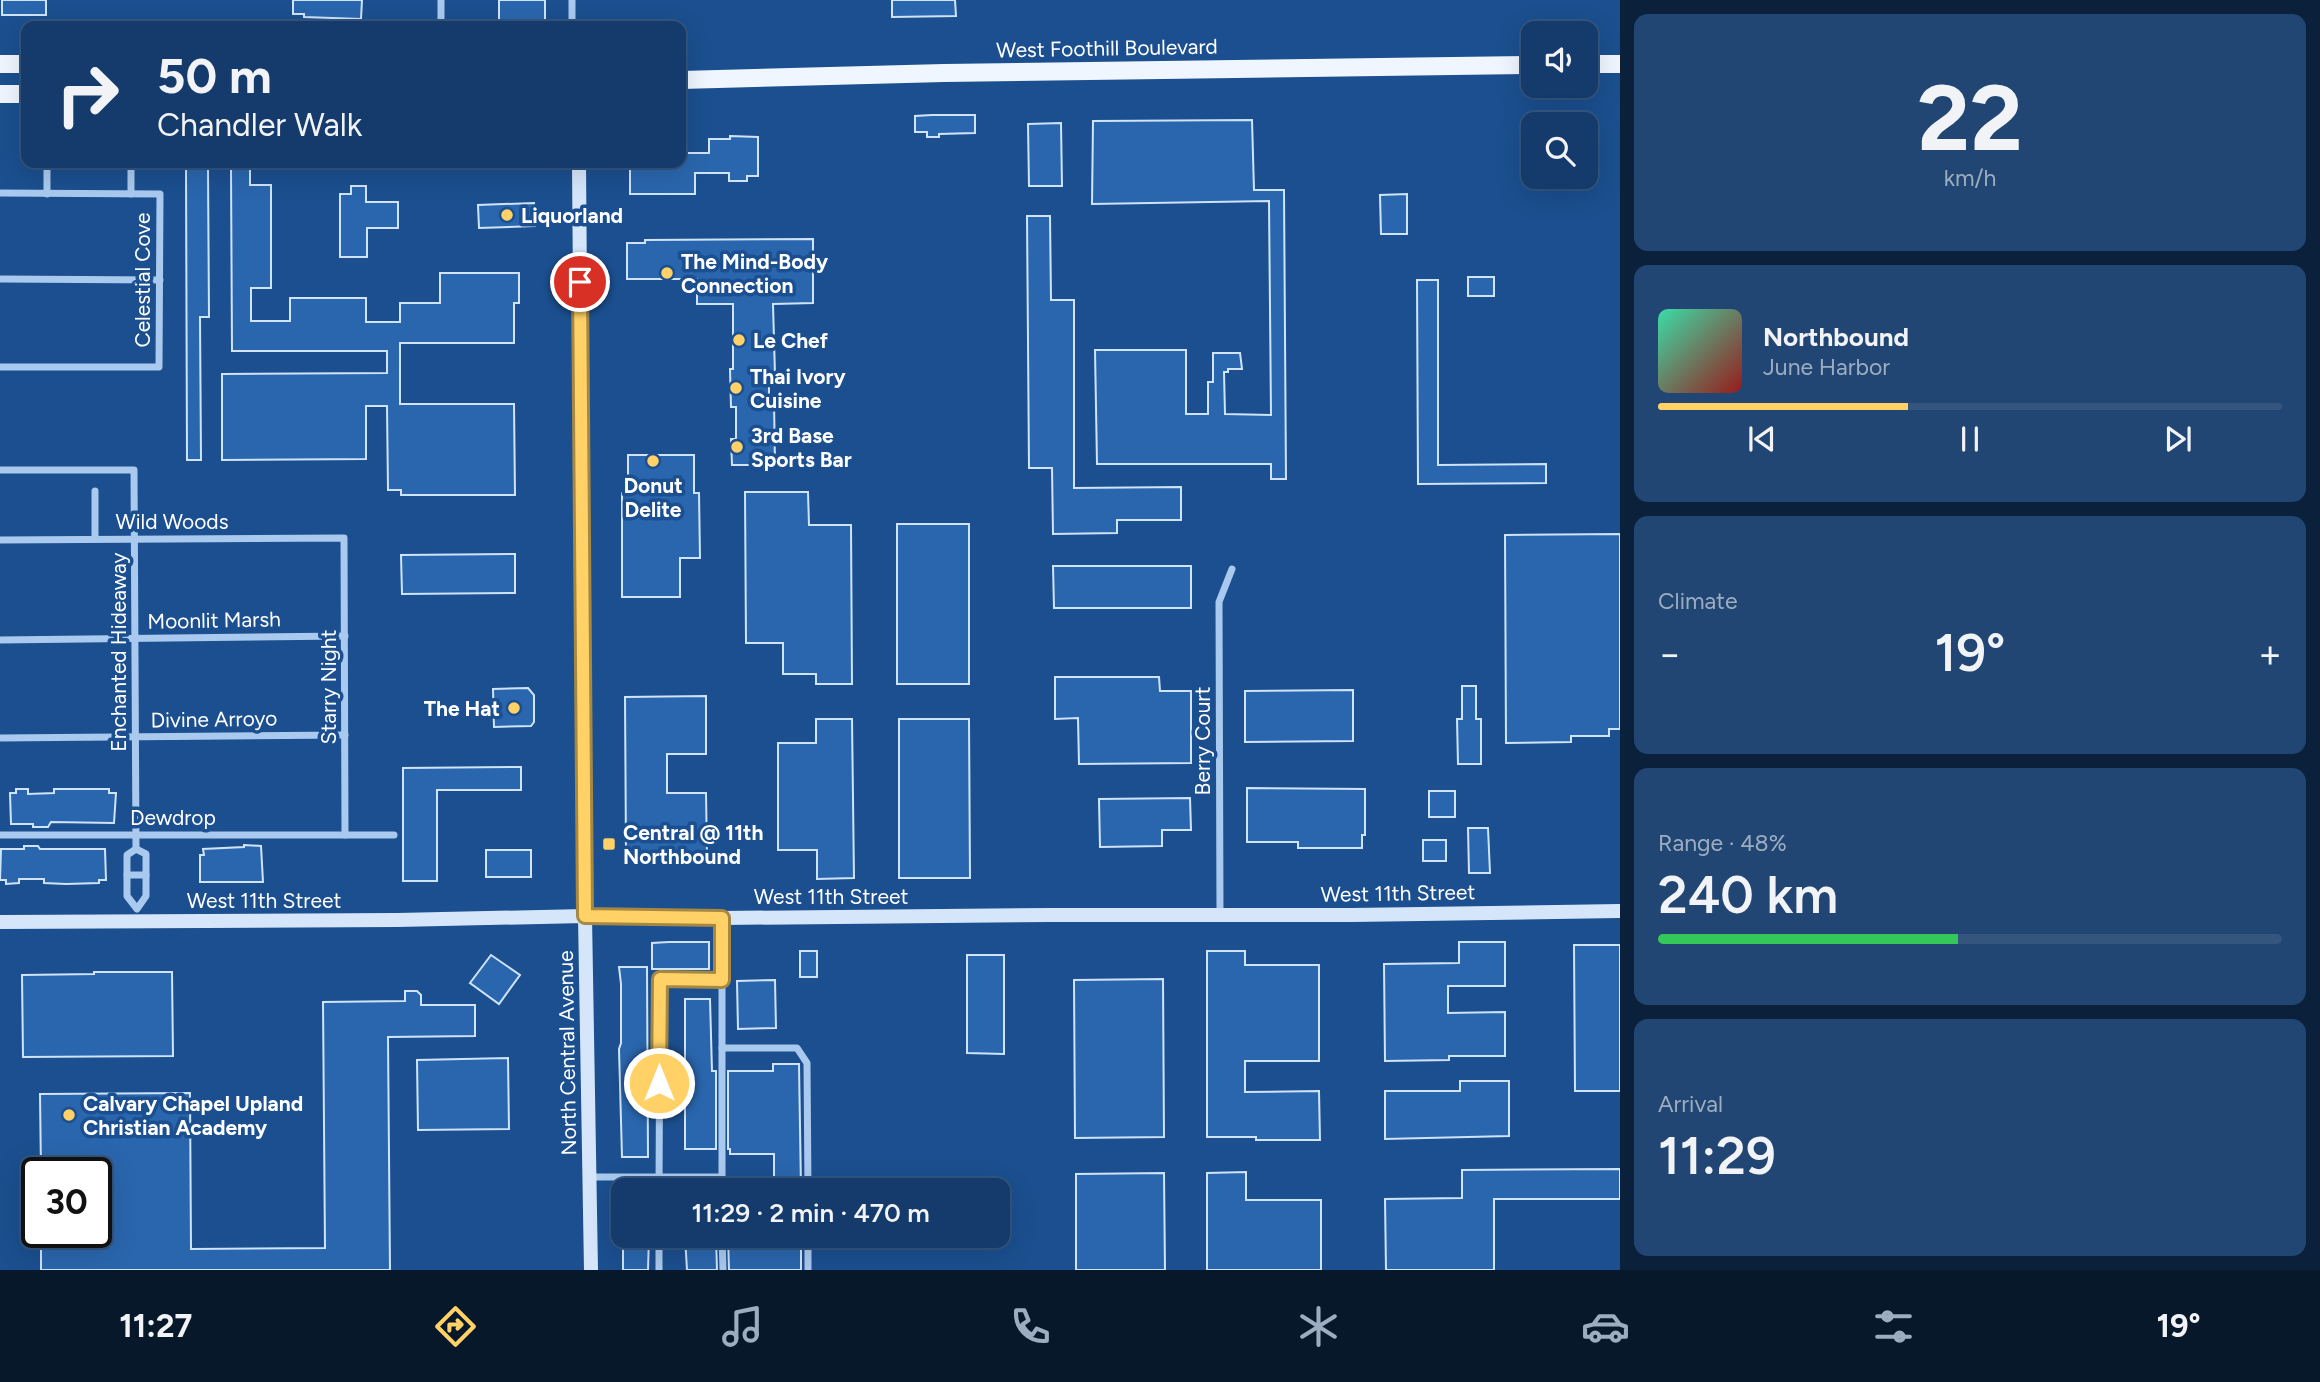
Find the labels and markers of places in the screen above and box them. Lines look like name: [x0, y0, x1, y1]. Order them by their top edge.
place label: Liquorland: [521, 203, 623, 228]
marker: Liquorland: [499, 207, 515, 223]
place label: The Mind-Body Connection: [681, 249, 829, 298]
pin: [550, 252, 610, 312]
marker: The Mind-Body Connection: [659, 265, 675, 281]
place label: Le Chef: [753, 328, 829, 353]
marker: Le Chef: [731, 332, 747, 348]
place label: Thai Ivory Cuisine: [750, 364, 846, 413]
marker: Thai Ivory Cuisine: [728, 380, 744, 396]
place label: 3rd Base Sports Bar: [751, 423, 852, 472]
marker: 3rd Base Sports Bar: [729, 439, 745, 455]
marker: Donut Delite: [645, 453, 661, 469]
place label: Donut Delite: [623, 473, 683, 522]
place label: The Hat: [424, 696, 500, 721]
marker: The Hat: [506, 700, 522, 716]
place label: Central @ 11th Northbound: [623, 820, 764, 869]
marker: Central @ 11th Northbound: [601, 836, 617, 852]
place label: Calvary Chapel Upland Christian Academy: [83, 1091, 303, 1140]
marker: Calvary Chapel Upland Christian Academy: [61, 1107, 77, 1123]

